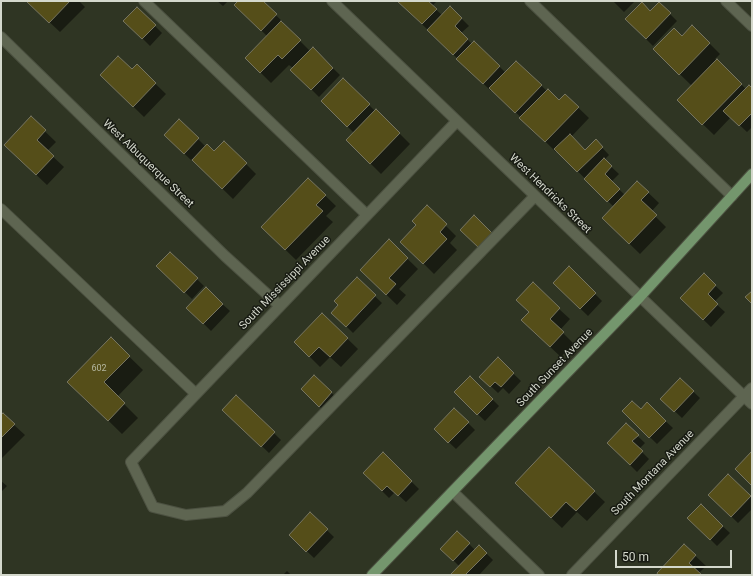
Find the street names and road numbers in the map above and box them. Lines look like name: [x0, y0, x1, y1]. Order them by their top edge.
street label: West Albuquerque Street: [100, 117, 196, 211]
street label: West Hendricks Street: [506, 152, 594, 236]
street label: South Mississippi Avenue: [237, 233, 333, 333]
street label: South Sunset Avenue: [514, 326, 596, 410]
street label: South Montana Avenue: [609, 428, 697, 518]

